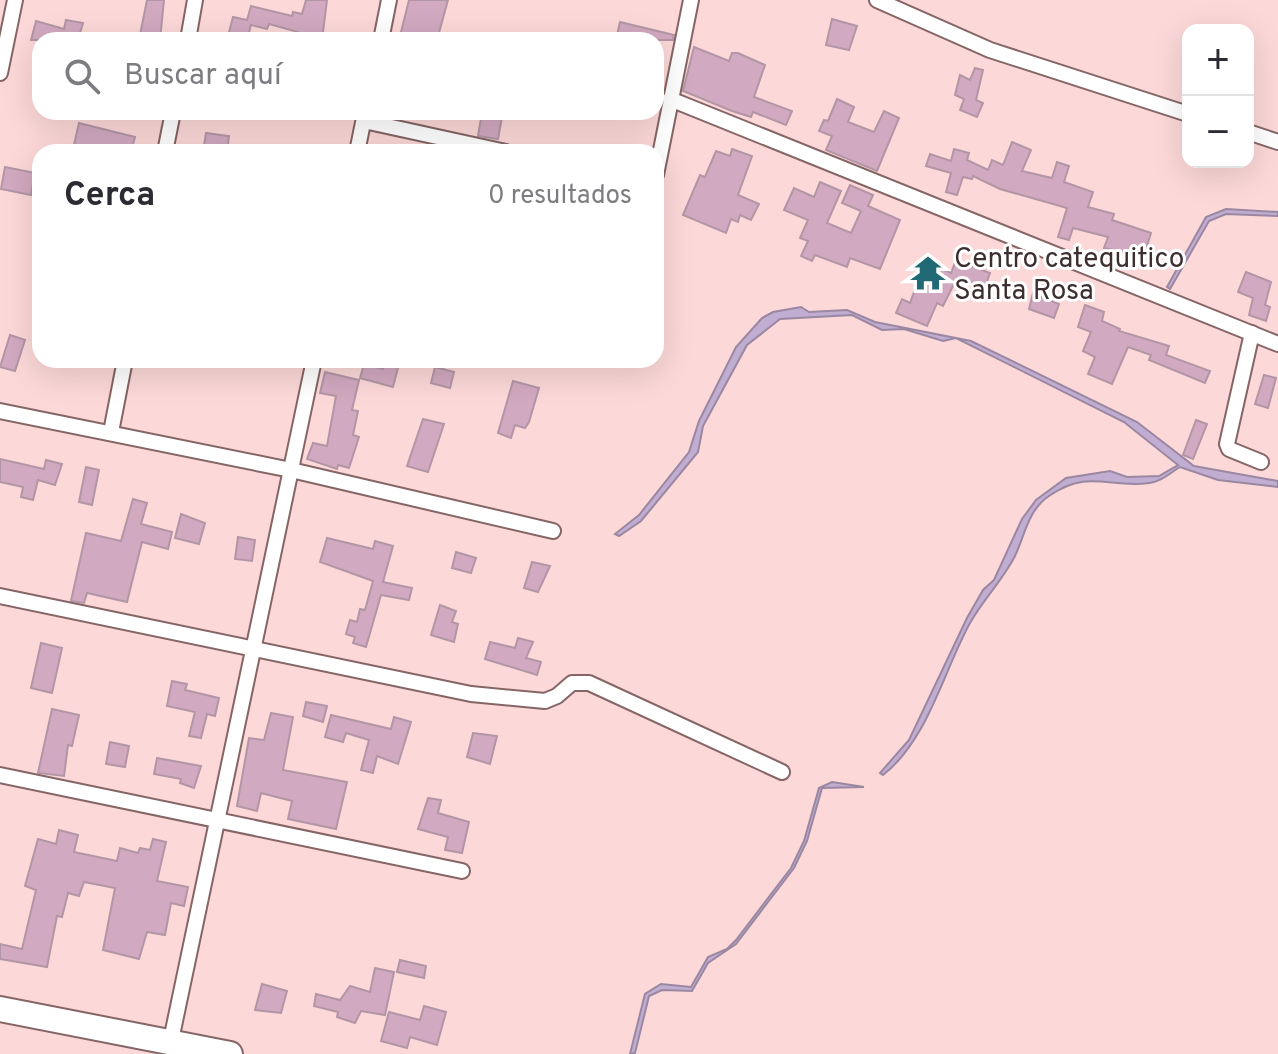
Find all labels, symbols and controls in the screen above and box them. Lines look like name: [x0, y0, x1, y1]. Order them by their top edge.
map controls: [1182, 24, 1254, 168]
button: +: [1182, 24, 1254, 96]
search box: [32, 32, 664, 120]
icon: search: [60, 54, 104, 98]
text: Buscar aquí: [124, 58, 282, 95]
button: −: [1182, 96, 1254, 168]
text: Cerca: [64, 175, 155, 218]
text: 0 resultados: [488, 180, 632, 213]
place label: Centro catequitico Santa Rosa: [954, 242, 1184, 310]
temple icon: Centro catequitico Santa Rosa: [909, 254, 947, 292]

